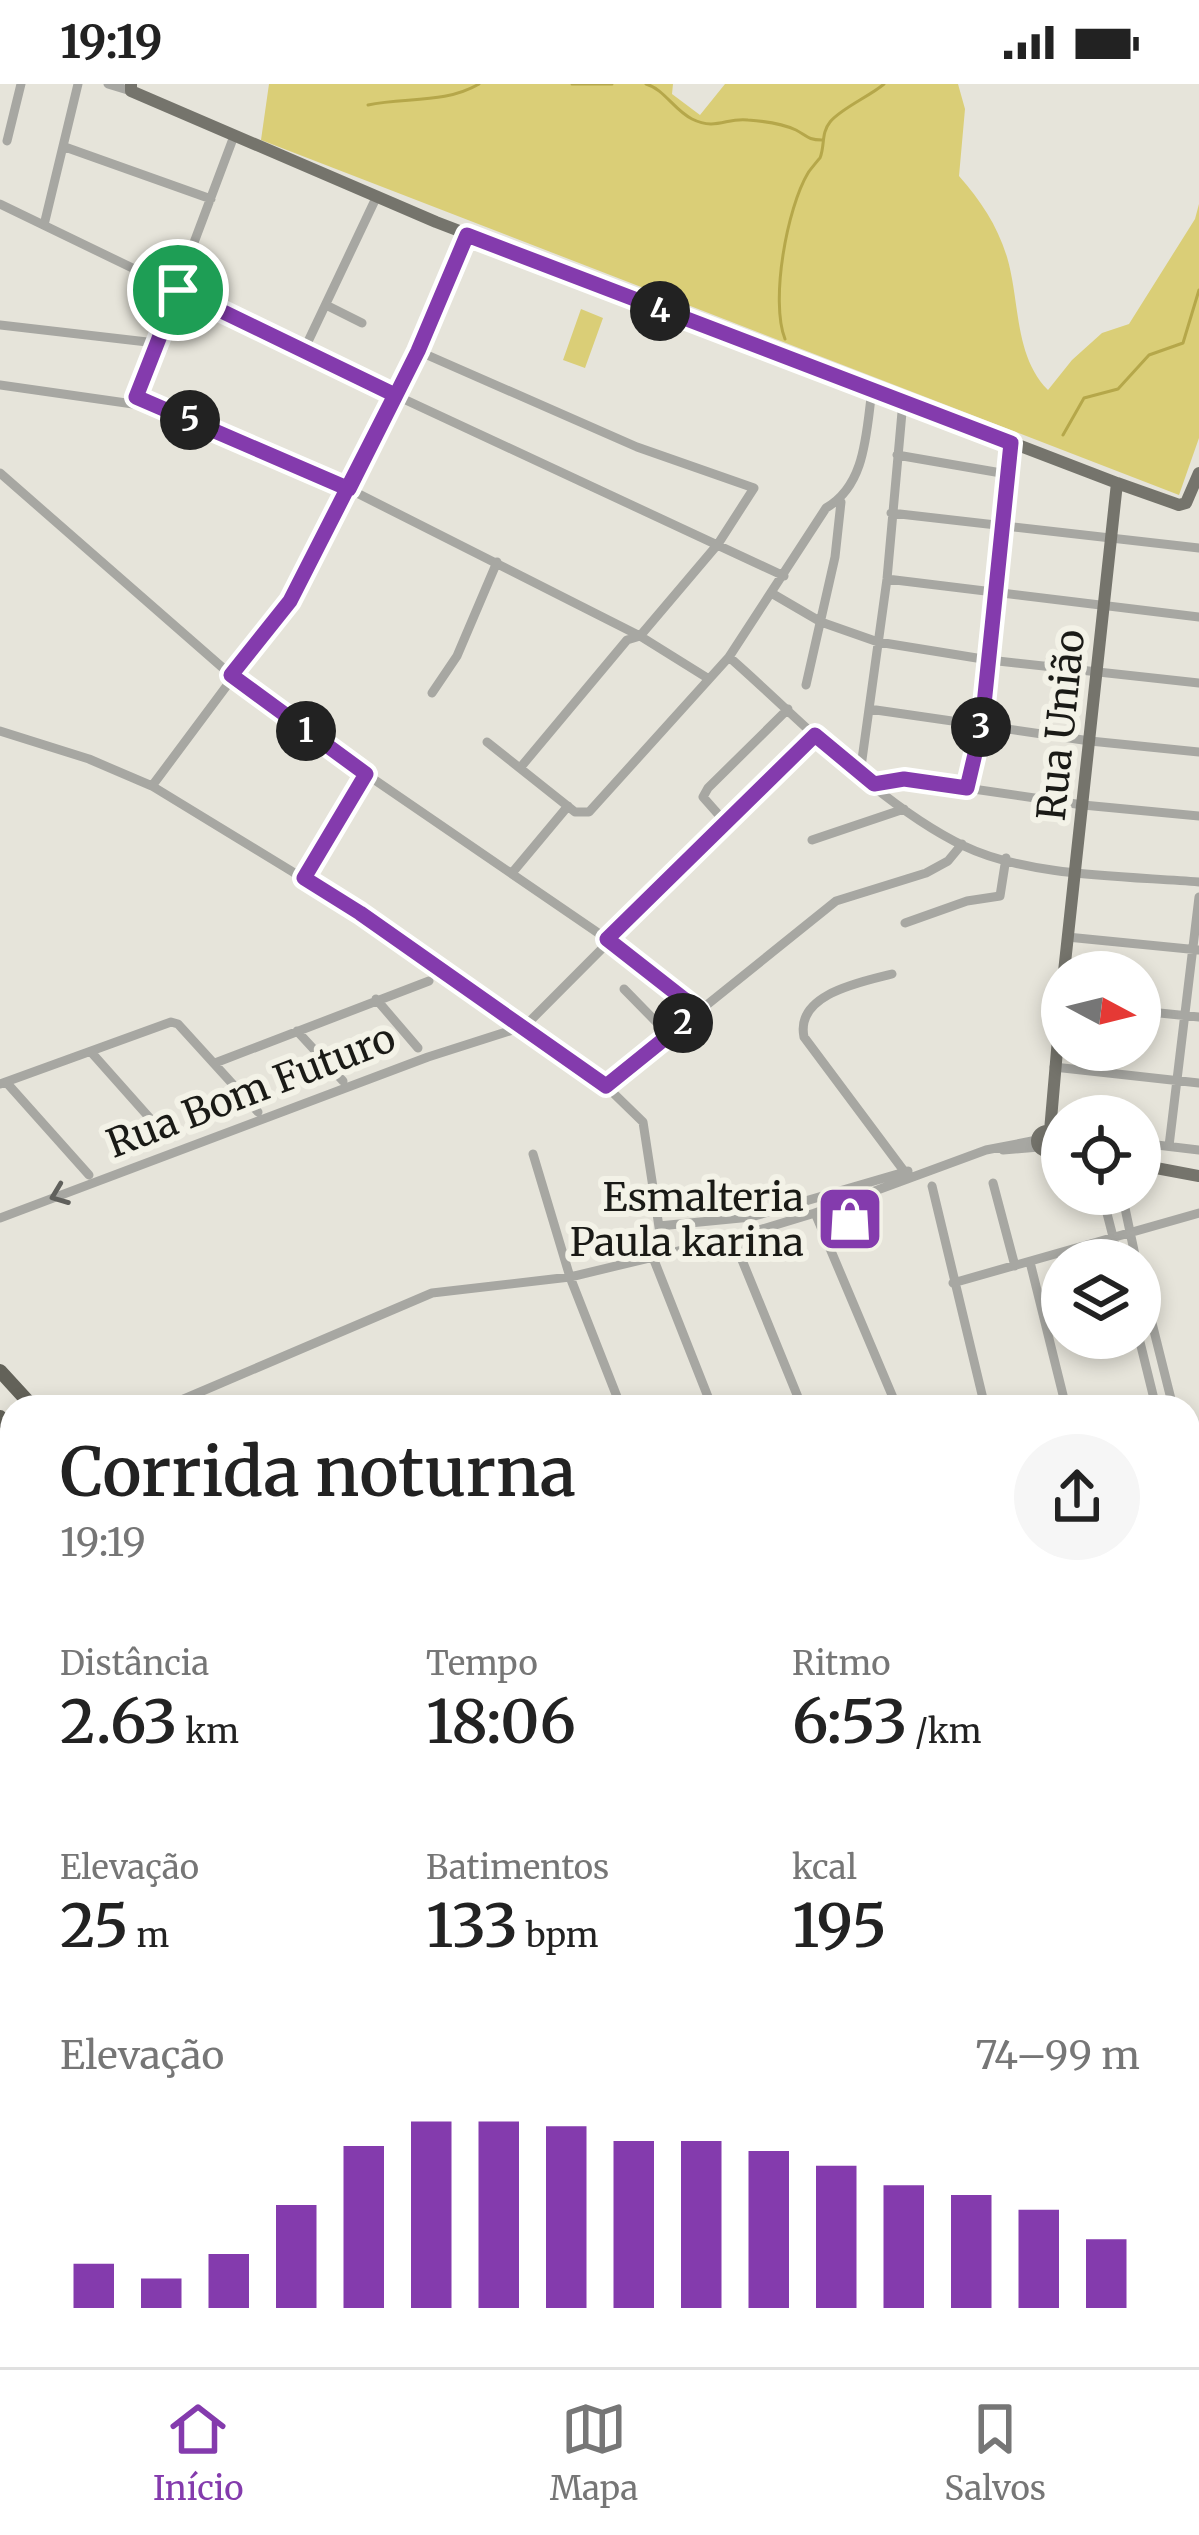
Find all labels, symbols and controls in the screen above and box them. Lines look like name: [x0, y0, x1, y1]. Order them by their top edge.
text: 19:19: [60, 14, 162, 70]
pin: [127, 239, 229, 341]
icon: arrive: [145, 257, 211, 323]
pin: 4: [630, 281, 690, 341]
text: 4: [650, 290, 670, 331]
pin: 5: [160, 390, 220, 450]
text: 5: [180, 399, 200, 440]
street label: Rua União: [1027, 627, 1095, 823]
pin: 3: [951, 697, 1011, 757]
pin: 1: [276, 701, 336, 761]
text: 3: [972, 706, 990, 747]
text: 1: [298, 710, 314, 751]
north arrow: [1041, 951, 1161, 1071]
map controls: [1041, 951, 1161, 1359]
pin: 2: [653, 993, 713, 1053]
text: 2: [673, 1002, 693, 1043]
street label: Rua Bom Futuro: [100, 1013, 402, 1169]
button: locate: [1041, 1095, 1161, 1215]
place label: Esmalteria Paula karina: [570, 1173, 804, 1267]
one-way arrow: [50, 1181, 71, 1206]
shop icon: Esmalteria Paula karina: [815, 1184, 885, 1254]
button: layers: [1041, 1239, 1161, 1359]
text: Corrida noturna: [60, 1431, 576, 1514]
button: share: [1014, 1434, 1140, 1560]
text: 19:19: [60, 1518, 146, 1567]
text: Distância: [60, 1643, 209, 1684]
text: Tempo: [426, 1643, 538, 1684]
text: Ritmo: [792, 1643, 890, 1684]
text: 2.63: [60, 1684, 177, 1759]
text: 18:06: [426, 1684, 576, 1759]
text: 6:53: [792, 1684, 907, 1759]
text: km: [177, 1711, 239, 1752]
text: /km: [907, 1711, 982, 1752]
text: Elevação: [60, 1847, 199, 1888]
text: Batimentos: [426, 1847, 609, 1888]
text: kcal: [792, 1847, 857, 1888]
text: 25: [60, 1888, 129, 1963]
text: 133: [426, 1888, 518, 1963]
text: 195: [792, 1888, 887, 1963]
text: m: [129, 1915, 169, 1956]
text: bpm: [518, 1915, 599, 1956]
text: Elevação: [60, 2031, 224, 2080]
text: 74–99 m: [975, 2031, 1140, 2080]
tab: Início: [153, 2396, 244, 2509]
tab: Mapa: [550, 2396, 638, 2509]
tab: Salvos: [944, 2396, 1046, 2509]

